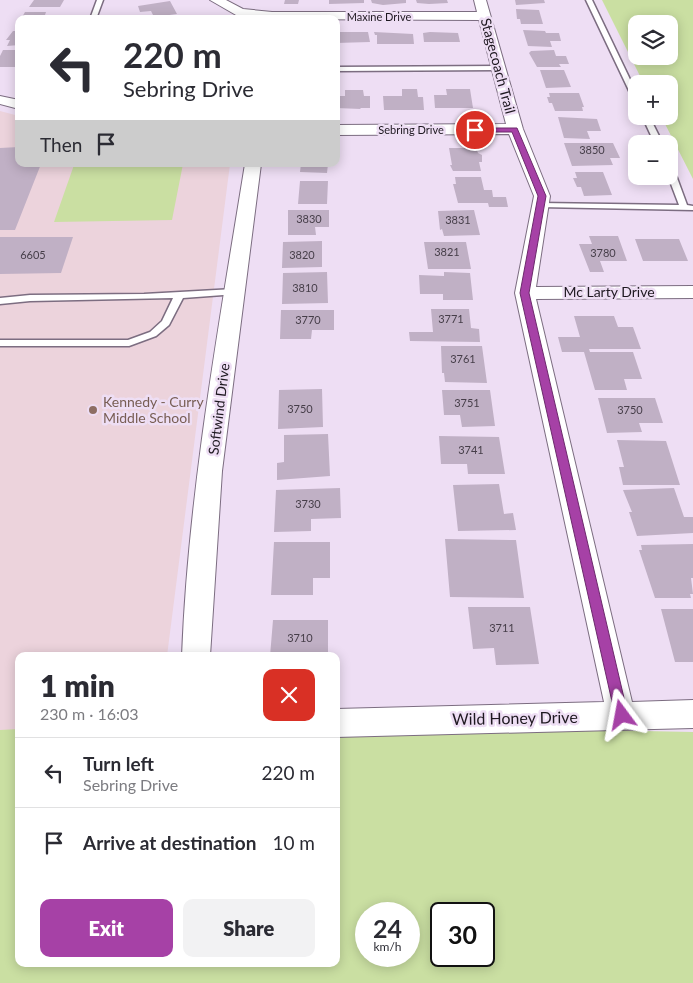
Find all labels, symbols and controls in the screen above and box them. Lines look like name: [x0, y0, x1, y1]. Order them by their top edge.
street label: Maxine Drive: [347, 10, 411, 23]
map controls: [628, 15, 678, 185]
button: layers: [628, 15, 678, 65]
street label: Stagecoach Trail: [478, 16, 519, 116]
text: 220 m: [123, 33, 222, 75]
icon: left: [40, 35, 105, 100]
text: Sebring Drive: [123, 75, 254, 102]
button: +: [628, 75, 678, 125]
pin: [454, 109, 496, 151]
icon: arrive: [461, 116, 489, 144]
street label: Sebring Drive: [378, 123, 444, 136]
icon: arrive: [92, 130, 120, 158]
text: Then: [40, 133, 82, 156]
button: −: [628, 135, 678, 185]
house number: 3850: [579, 143, 605, 156]
house number: 3830: [296, 212, 322, 225]
house number: 3831: [445, 213, 471, 226]
house number: 3821: [434, 245, 460, 258]
house number: 3780: [590, 246, 616, 259]
house number: 6605: [20, 248, 46, 261]
house number: 3820: [289, 248, 315, 261]
house number: 3810: [292, 281, 318, 294]
street label: Mc Larty Drive: [563, 283, 655, 300]
house number: 3771: [438, 312, 464, 325]
house number: 3770: [295, 313, 321, 326]
house number: 3761: [450, 352, 476, 365]
street label: Softwind Drive: [204, 362, 233, 456]
place label: Kennedy - Curry Middle School: [103, 393, 204, 426]
house number: 3751: [454, 396, 480, 409]
house number: 3750: [287, 402, 313, 415]
house number: 3750: [617, 403, 643, 416]
marker: Kennedy - Curry Middle School: [87, 404, 99, 416]
house number: 3741: [458, 443, 484, 456]
house number: 3730: [295, 497, 321, 510]
house number: 3711: [489, 621, 515, 634]
house number: 3710: [287, 631, 313, 644]
text: 1 min: [40, 667, 115, 703]
button: close: [263, 669, 315, 721]
position arrow: [595, 688, 647, 740]
text: 230 m · 16:03: [40, 704, 139, 723]
street label: Wild Honey Drive: [452, 707, 578, 728]
text: Turn left: [83, 752, 154, 775]
icon: left: [40, 759, 68, 787]
text: 220 m: [261, 761, 315, 784]
text: Sebring Drive: [83, 775, 178, 794]
icon: arrive: [40, 829, 68, 857]
text: Arrive at destination: [83, 831, 256, 854]
text: 10 m: [272, 831, 315, 854]
button: Exit: [40, 899, 173, 957]
button: Share: [183, 899, 315, 957]
speed limit sign: 30: [430, 902, 495, 967]
text: 24: [373, 913, 402, 943]
text: km/h: [373, 939, 402, 954]

